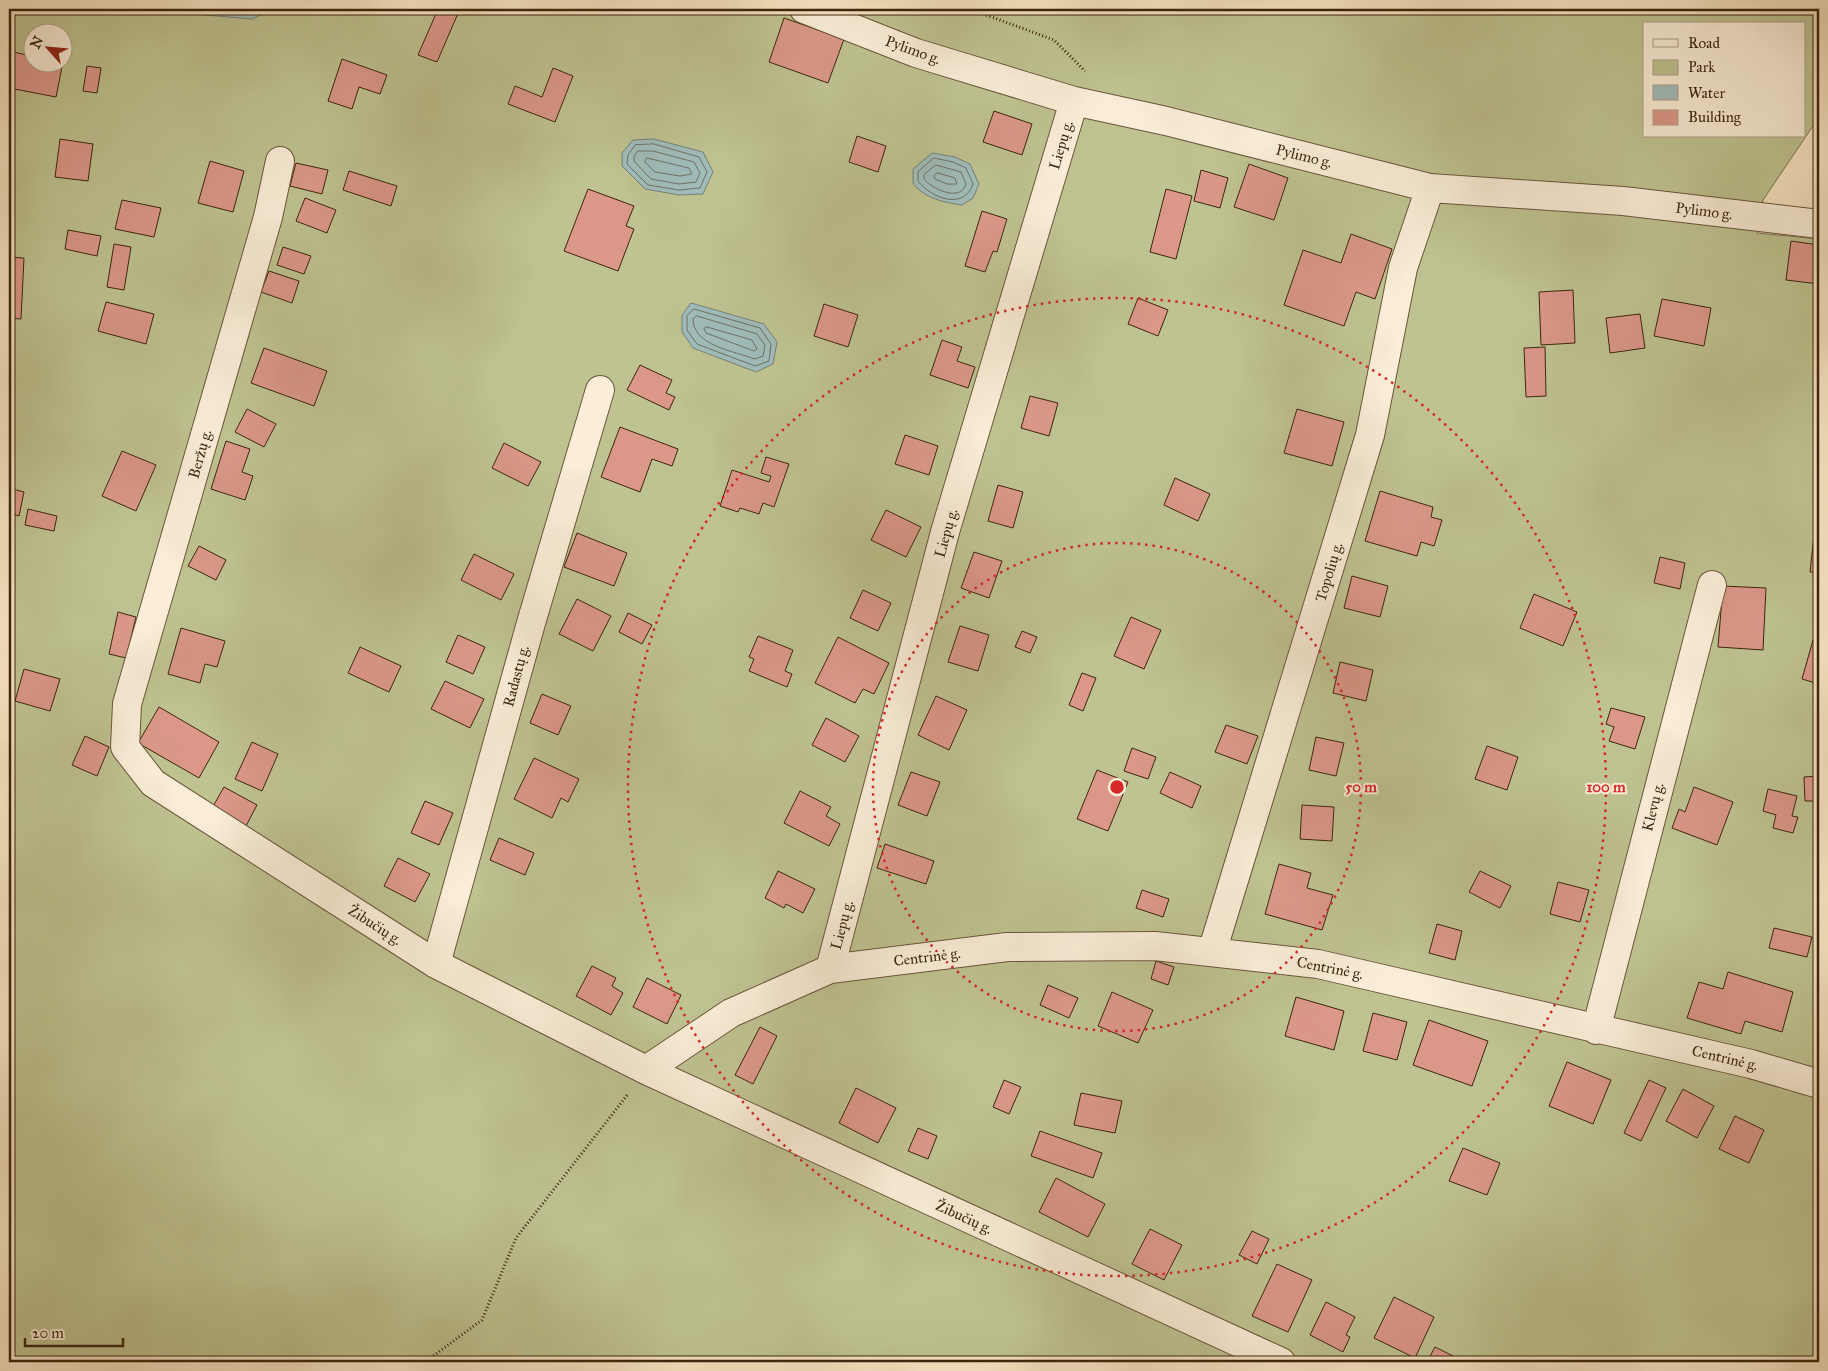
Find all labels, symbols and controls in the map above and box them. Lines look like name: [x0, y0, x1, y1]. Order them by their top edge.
north arrow: [22, 22, 72, 72]
legend: [1643, 22, 1806, 138]
street label: Pylimo g.: [883, 32, 943, 68]
text: N: [27, 33, 47, 51]
text: Road: [1688, 34, 1720, 52]
text: Park: [1688, 58, 1715, 76]
text: Water: [1688, 84, 1725, 102]
text: Building: [1688, 108, 1742, 126]
street label: Liepų g.: [1045, 118, 1077, 172]
street label: Pylimo g.: [1274, 140, 1334, 172]
street label: Pylimo g.: [1674, 199, 1734, 223]
street label: Beržų g.: [184, 427, 216, 481]
street label: Liepų g.: [930, 506, 962, 560]
street label: Topolių g.: [1311, 540, 1347, 604]
street label: Radastų g.: [499, 643, 533, 709]
centre of rings: [1108, 778, 1126, 796]
text: 50 m: [1345, 778, 1377, 796]
text: 100 m: [1586, 778, 1626, 796]
street label: Klevų g.: [1638, 781, 1668, 833]
street label: Liepų g.: [827, 898, 857, 952]
street label: Žibučių g.: [345, 900, 406, 949]
street label: Centrinė g.: [893, 944, 961, 970]
street label: Centrinė g.: [1295, 953, 1365, 983]
street label: Centrinė g.: [1690, 1042, 1760, 1074]
street label: Žibučių g.: [933, 1195, 996, 1238]
scale bar: [25, 1316, 122, 1348]
text: 20 m: [32, 1324, 64, 1342]

